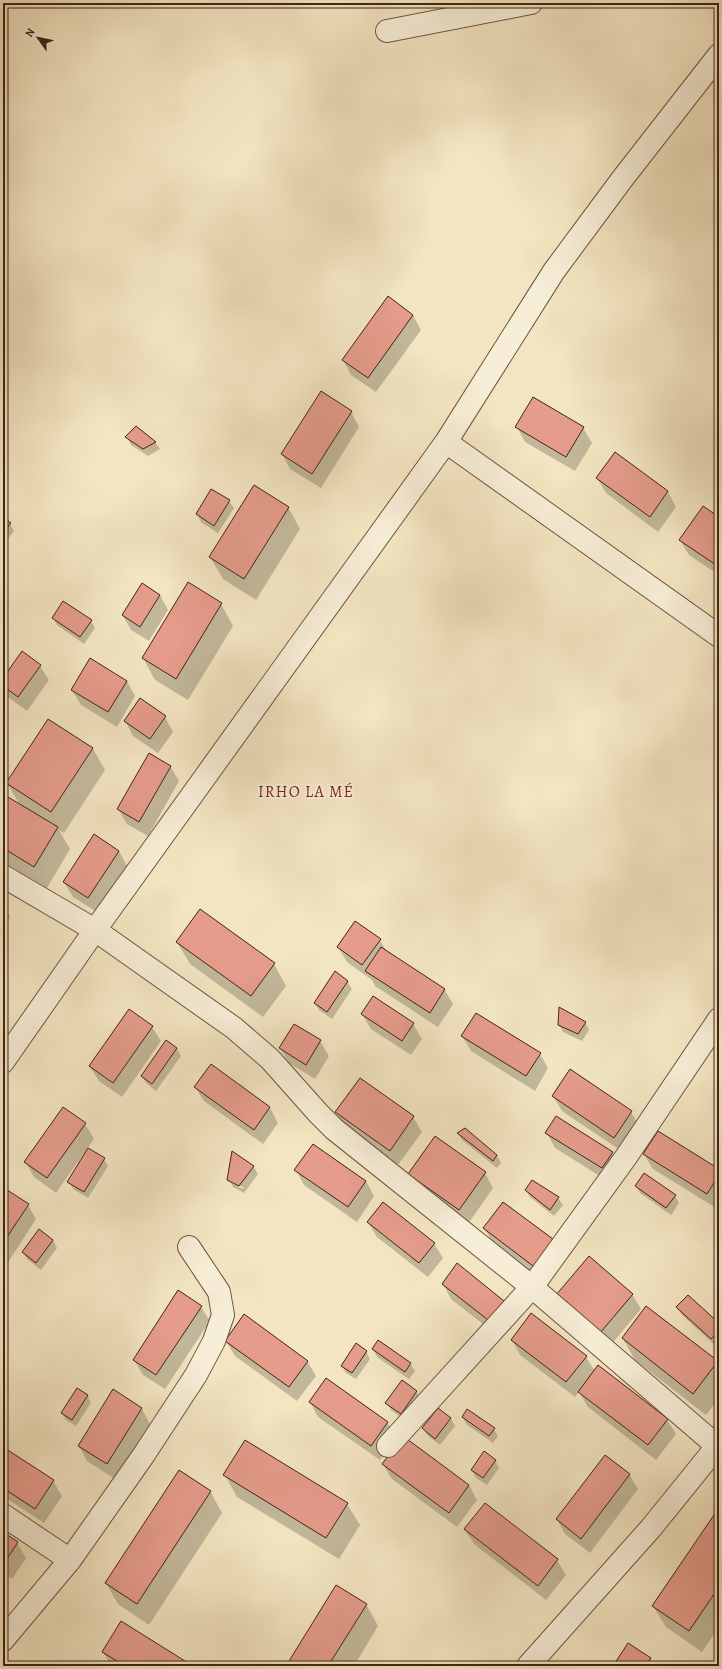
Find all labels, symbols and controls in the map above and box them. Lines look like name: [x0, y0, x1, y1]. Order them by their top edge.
north arrow: [18, 18, 58, 58]
text: N: [22, 25, 39, 40]
district label: IRHO LA MÉ: [258, 781, 354, 803]

